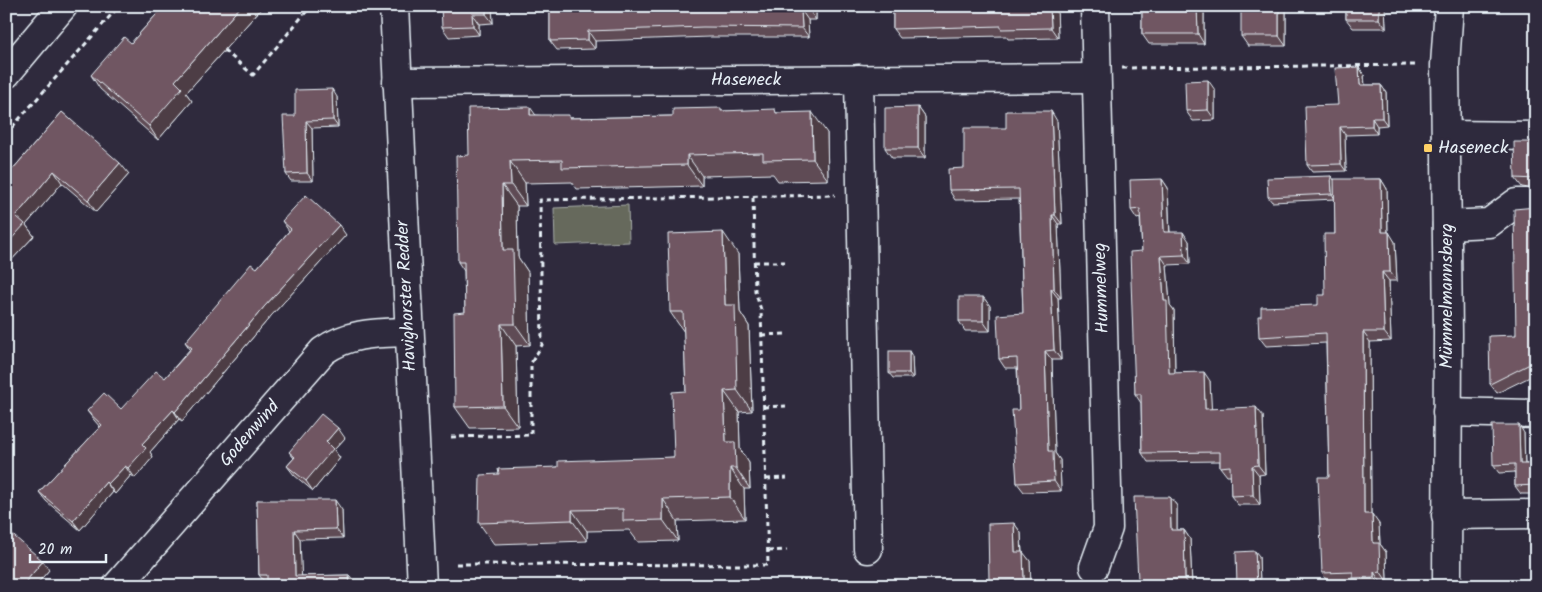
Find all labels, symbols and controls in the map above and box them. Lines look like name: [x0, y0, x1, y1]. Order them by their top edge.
street label: Haseneck: [711, 66, 782, 95]
place label: Haseneck: [1438, 134, 1509, 163]
marker: Haseneck: [1422, 142, 1434, 154]
street label: Havighorster Redder: [389, 219, 425, 372]
street label: Mümmelmannsberg: [1433, 223, 1462, 369]
street label: Hummelweg: [1086, 242, 1118, 334]
street label: Godenwind: [213, 393, 288, 474]
scale bar: [30, 532, 106, 564]
text: 20 m: [38, 538, 72, 562]

